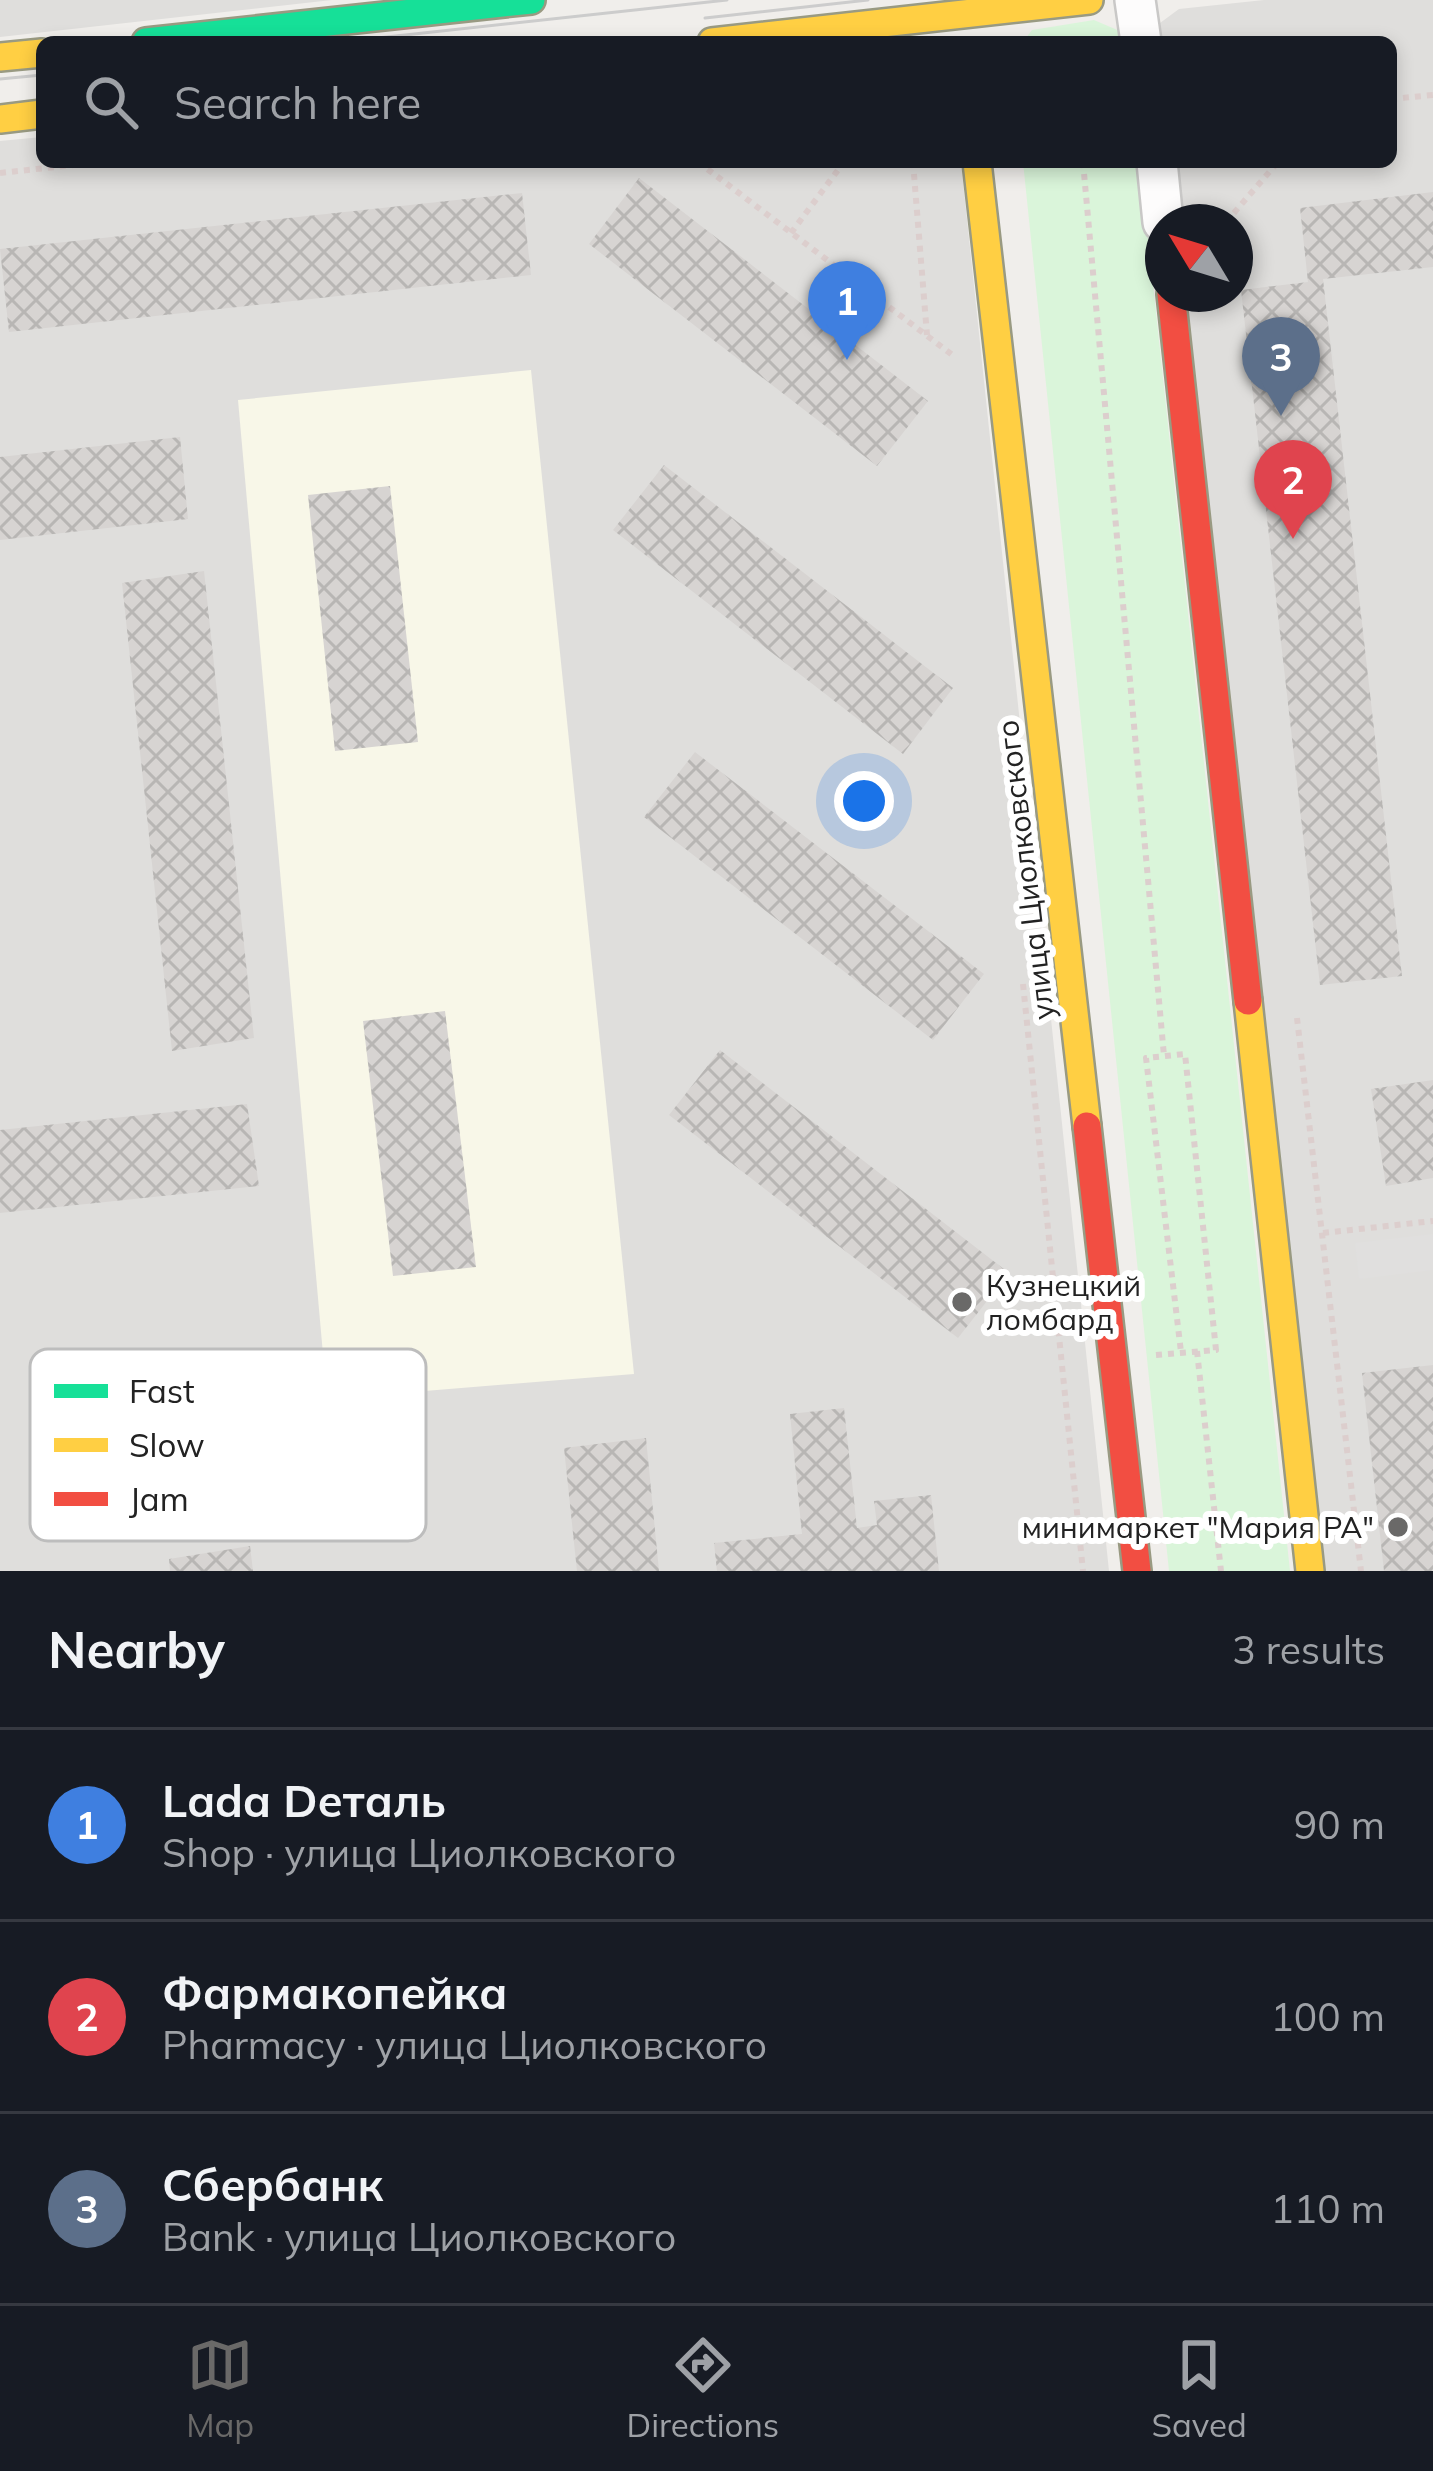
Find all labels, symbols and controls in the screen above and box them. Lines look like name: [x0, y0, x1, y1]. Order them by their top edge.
search box: [36, 36, 1397, 168]
icon: search: [78, 69, 144, 135]
text: Search here: [174, 74, 421, 130]
north arrow: [1145, 204, 1253, 312]
pin: 1: [808, 261, 886, 360]
pin: 3: [1242, 317, 1320, 416]
pin: 2: [1254, 440, 1332, 539]
street label: улица Циолковского: [988, 718, 1062, 1022]
your location: [834, 771, 894, 831]
place label: Кузнецкий ломбард: [986, 1266, 1141, 1338]
marker: Кузнецкий ломбард: [949, 1289, 975, 1315]
legend: [30, 1349, 426, 1541]
text: Fast: [129, 1370, 194, 1411]
text: Slow: [129, 1424, 205, 1465]
text: Jam: [129, 1478, 189, 1519]
place label: минимаркет "Мария РА": [1022, 1508, 1374, 1546]
marker: минимаркет "Мария РА": [1385, 1514, 1411, 1540]
text: Nearby: [48, 1617, 225, 1681]
text: 3 results: [1232, 1625, 1385, 1674]
text: Lada Dеталь: [162, 1772, 446, 1828]
text: 1: [75, 1800, 99, 1849]
text: 90 m: [1294, 1800, 1385, 1849]
text: Shop · улица Циолковского: [162, 1828, 677, 1877]
text: Фармакопейка: [162, 1964, 508, 2020]
text: 2: [75, 1992, 99, 2041]
text: 100 m: [1270, 1992, 1385, 2041]
text: Pharmacy · улица Циолковского: [162, 2020, 767, 2069]
text: Сбербанк: [162, 2156, 383, 2212]
text: 3: [75, 2184, 99, 2233]
text: 110 m: [1270, 2184, 1385, 2233]
text: Bank · улица Циолковского: [162, 2212, 677, 2261]
tab: Map: [186, 2332, 254, 2445]
tab: Directions: [627, 2332, 779, 2445]
tab: Saved: [1152, 2332, 1247, 2445]

